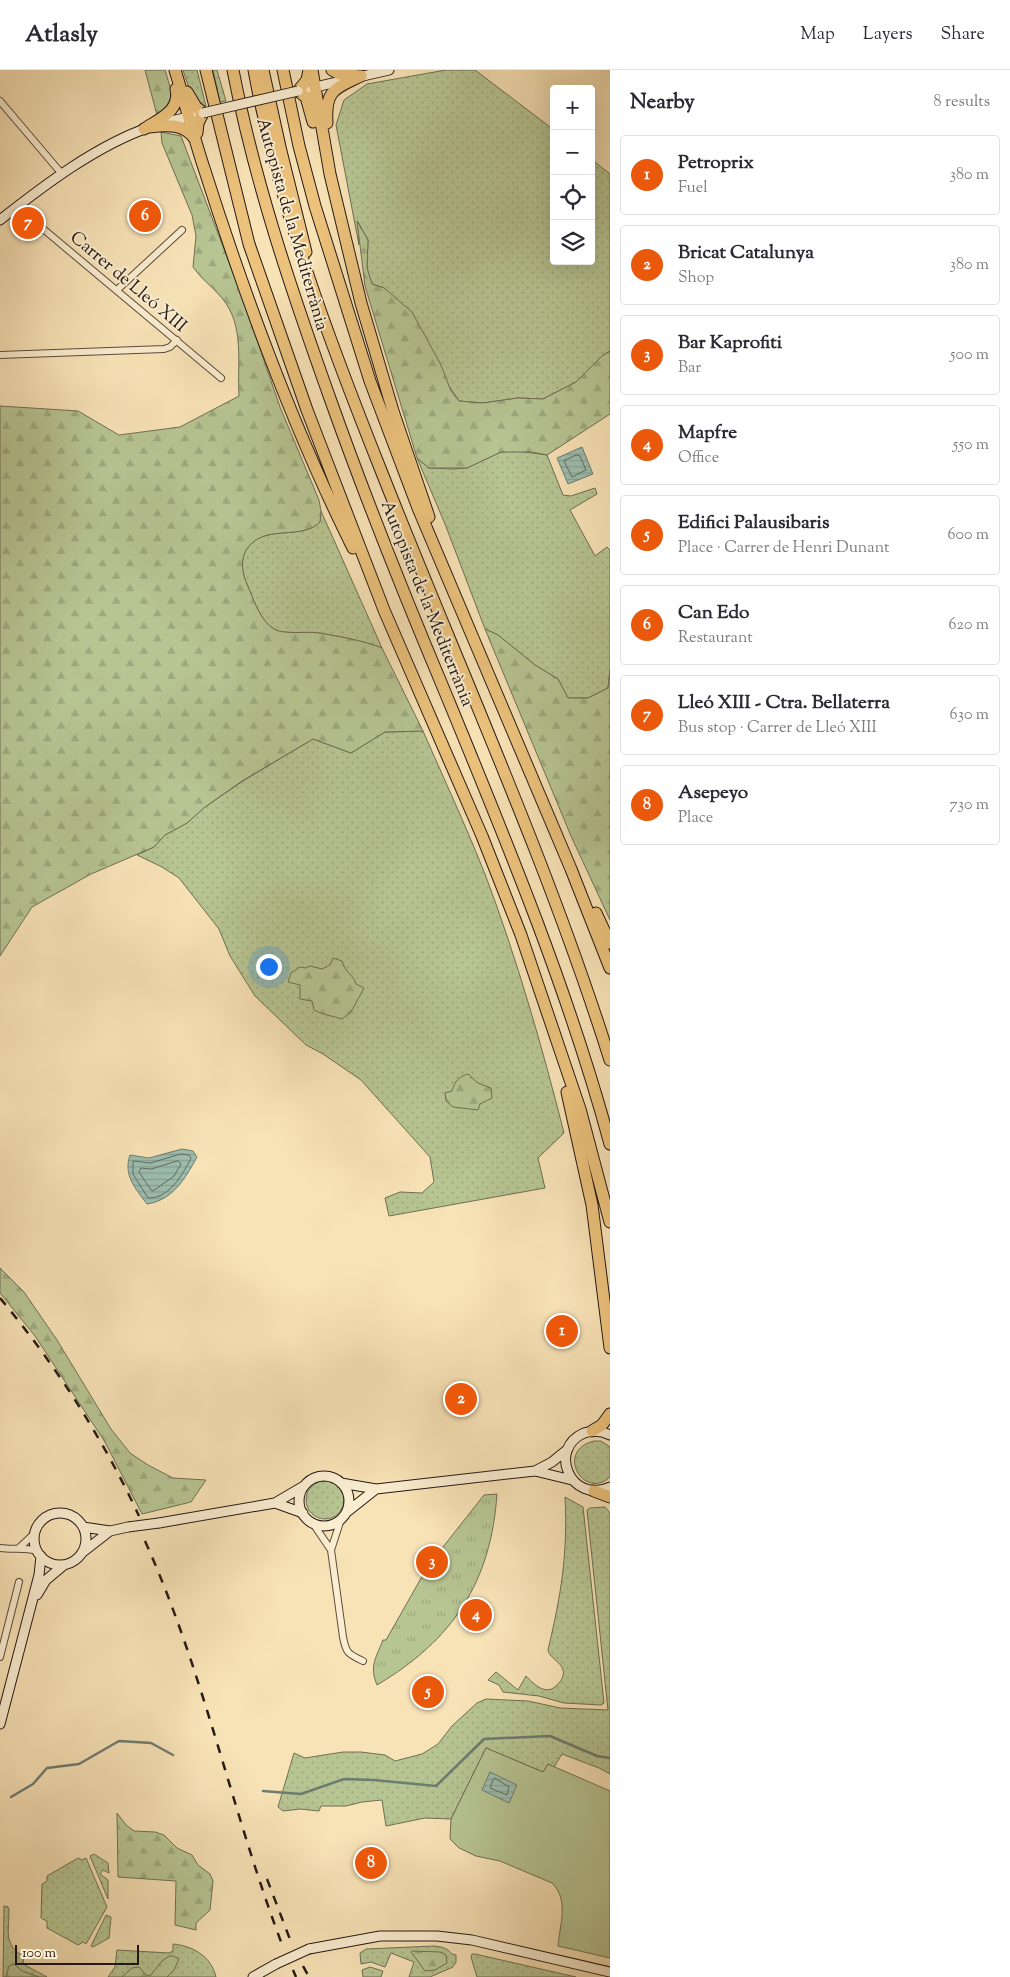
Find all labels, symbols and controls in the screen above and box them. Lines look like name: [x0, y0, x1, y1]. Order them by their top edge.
text: Atlasly: [25, 18, 98, 52]
text: Map: [800, 22, 835, 48]
text: Layers: [863, 22, 913, 48]
text: Share: [941, 22, 985, 48]
map controls: [550, 85, 595, 265]
button: +: [550, 85, 595, 130]
text: Nearby: [630, 88, 695, 118]
text: 8 results: [934, 91, 990, 114]
street label: Autopista de la Mediterrània: [248, 115, 334, 334]
button: −: [550, 130, 595, 175]
text: Petroprix: [678, 150, 754, 177]
text: 1: [644, 164, 650, 187]
text: 380 m: [949, 164, 989, 187]
button: locate: [550, 175, 595, 220]
text: Fuel: [678, 177, 708, 200]
pin: 6: [129, 197, 161, 235]
pin: 7: [12, 204, 44, 242]
button: layers: [550, 220, 595, 265]
street label: Carrer de Lleó XIII: [63, 226, 192, 339]
text: Bricat Catalunya: [678, 240, 814, 267]
text: 2: [643, 254, 651, 277]
text: 380 m: [949, 254, 989, 277]
text: Shop: [678, 267, 714, 290]
text: Bar Kaprofiti: [678, 330, 782, 357]
text: 3: [644, 344, 650, 367]
text: 500 m: [950, 344, 989, 367]
text: Bar: [678, 357, 701, 380]
text: Mapfre: [678, 420, 737, 447]
text: 4: [643, 434, 651, 457]
text: 550 m: [953, 434, 989, 457]
text: Office: [678, 447, 719, 470]
street label: Autopista de la Mediterrània: [373, 497, 479, 711]
text: Edifici Palausibaris: [678, 510, 829, 537]
text: 5: [644, 524, 650, 547]
text: 600 m: [947, 524, 989, 547]
text: Place · Carrer de Henri Dunant: [678, 537, 889, 560]
text: Can Edo: [678, 600, 750, 627]
text: 6: [643, 614, 651, 637]
text: 620 m: [949, 614, 989, 637]
text: Restaurant: [678, 627, 753, 650]
text: Lleó XIII - Ctra. Bellaterra: [678, 690, 890, 717]
text: 7: [643, 704, 651, 727]
text: 630 m: [950, 704, 989, 727]
text: Bus stop · Carrer de Lleó XIII: [678, 717, 877, 740]
text: Asepeyo: [678, 780, 748, 807]
text: 8: [643, 794, 651, 817]
text: 730 m: [950, 794, 989, 817]
text: Place: [678, 807, 713, 830]
your location: [256, 954, 282, 980]
pin: 1: [546, 1312, 578, 1350]
pin: 2: [445, 1380, 477, 1418]
pin: 3: [416, 1543, 448, 1581]
pin: 4: [460, 1596, 492, 1634]
pin: 5: [412, 1673, 444, 1711]
pin: 8: [355, 1844, 387, 1882]
scale bar: [15, 1942, 139, 1965]
text: 100 m: [22, 1944, 56, 1964]

